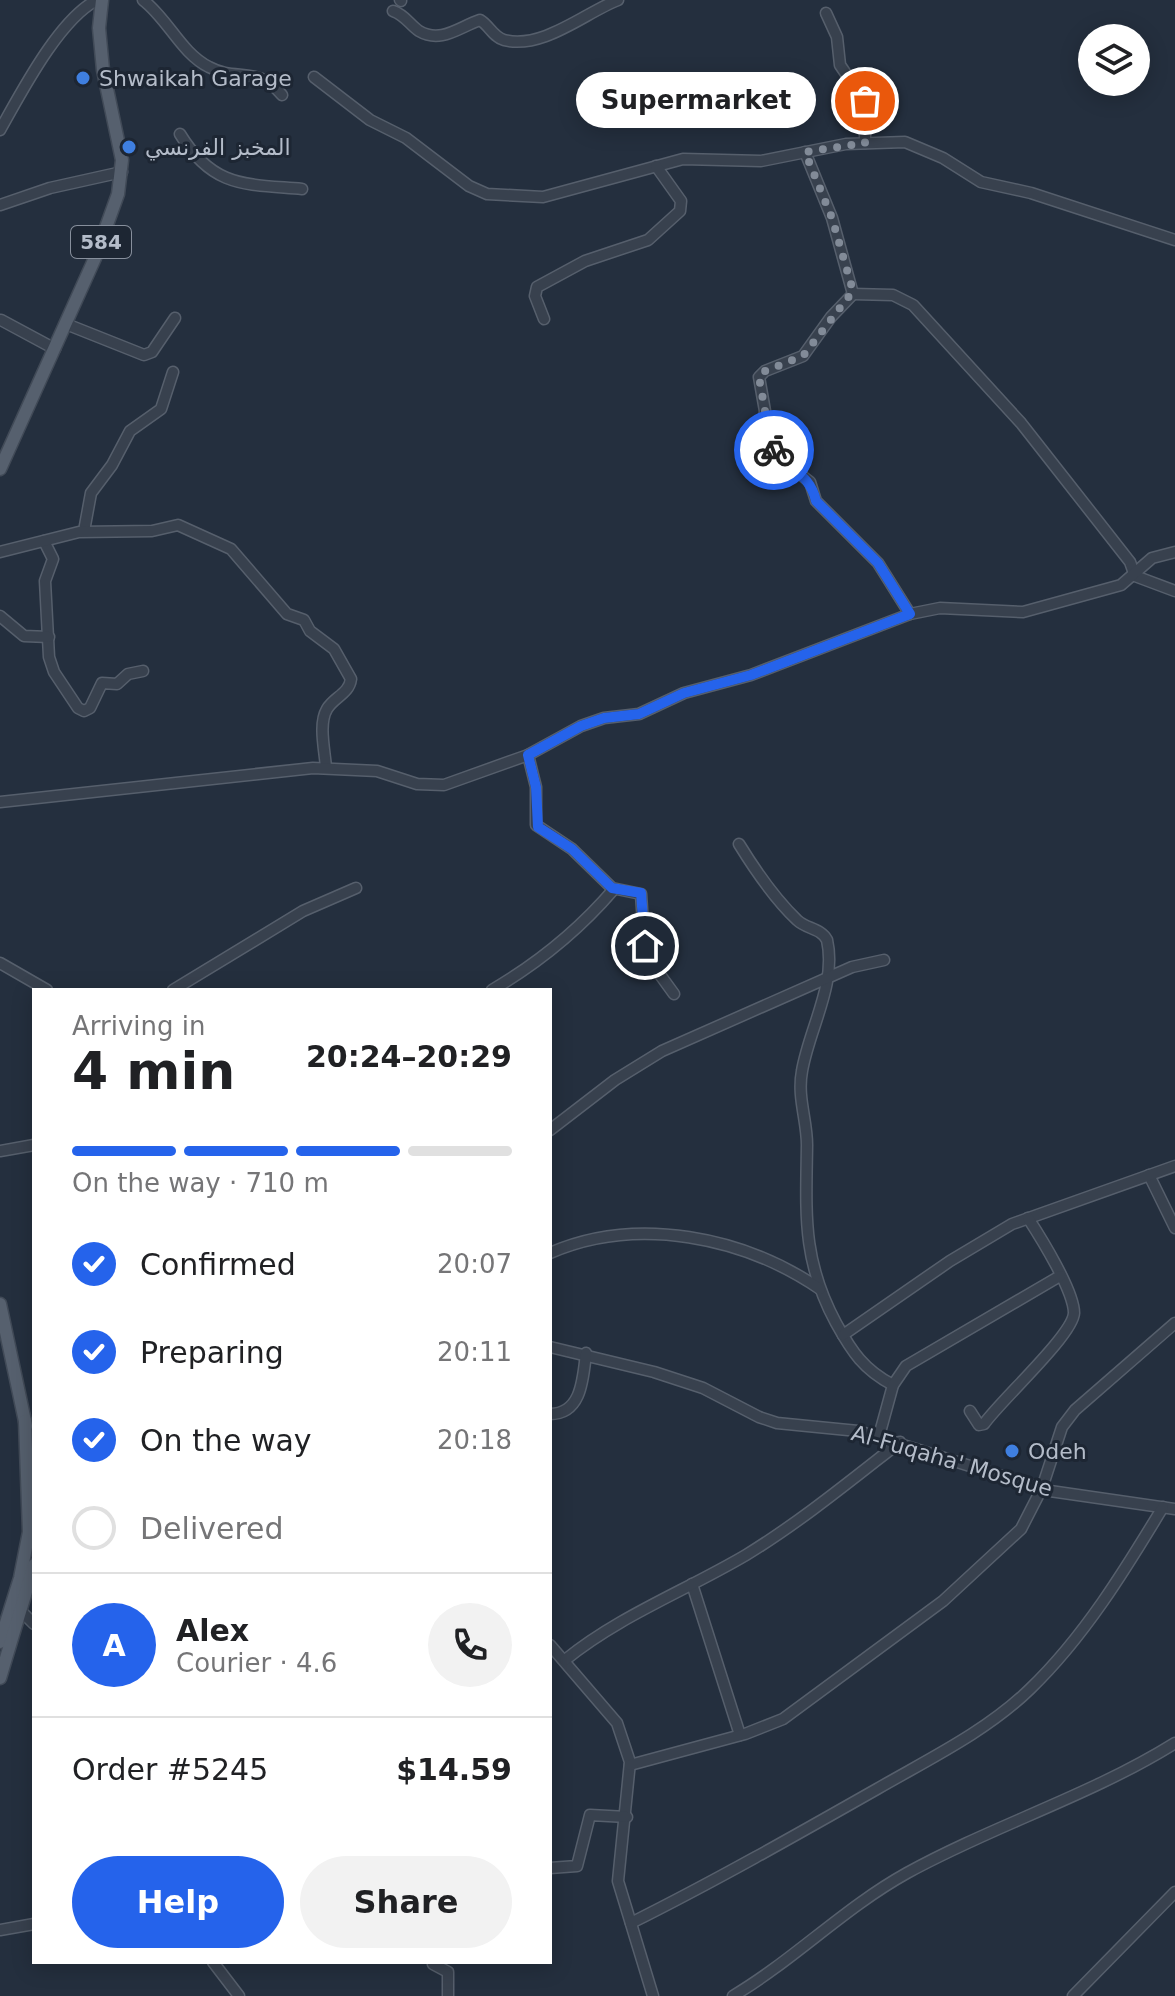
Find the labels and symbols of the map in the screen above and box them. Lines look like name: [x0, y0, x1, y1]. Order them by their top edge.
place label: Shwaikah Garage: [99, 66, 292, 91]
pin: [831, 67, 899, 135]
marker: Shwaikah Garage: [74, 69, 92, 87]
callout: Supermarket: [577, 73, 817, 129]
place label: المخبز الفرنسي: [145, 135, 291, 161]
marker: المخبز الفرنسي: [120, 138, 138, 156]
road number: 584: [71, 226, 131, 258]
courier: [734, 410, 814, 490]
pin: [611, 912, 679, 980]
street label: Al-Fuqaha' Mosque: [849, 1420, 1055, 1502]
place label: Odeh: [1028, 1439, 1087, 1464]
marker: Odeh: [1003, 1442, 1021, 1460]

